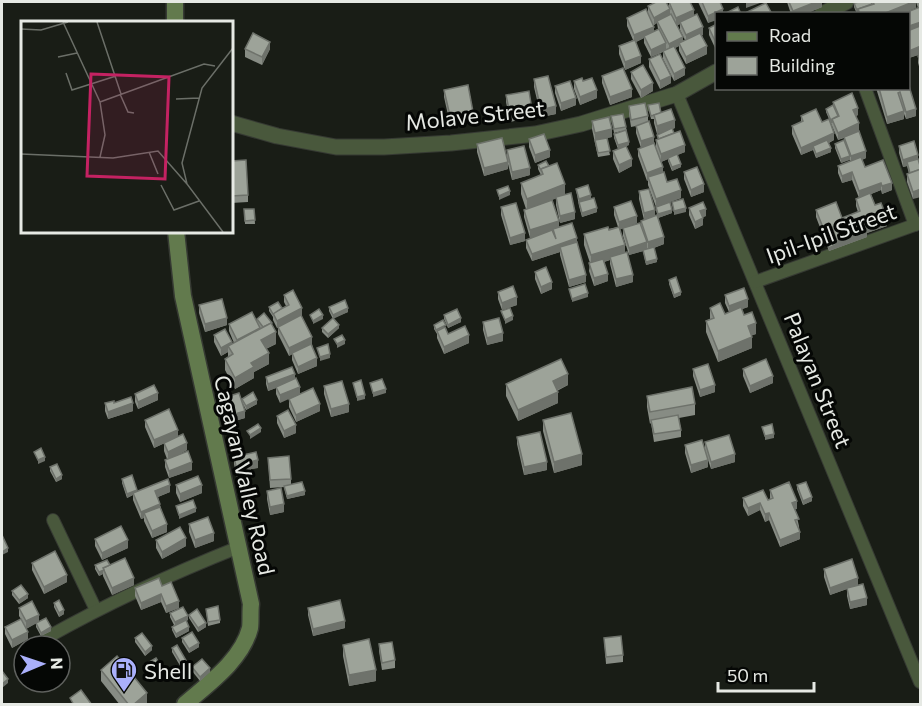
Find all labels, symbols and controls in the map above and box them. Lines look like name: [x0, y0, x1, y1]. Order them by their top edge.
legend: [715, 12, 910, 90]
inset map: [21, 21, 232, 232]
text: Road: [769, 24, 811, 46]
text: Building: [769, 54, 835, 76]
street label: Molave Street: [404, 94, 546, 136]
street label: Ipil-Ipil Street: [762, 197, 900, 269]
street label: Palayan Street: [779, 308, 857, 452]
street label: Cagayan Valley Road: [209, 373, 281, 577]
north arrow: [12, 634, 72, 694]
fuel station icon: Shell: [109, 655, 139, 693]
scale bar: [718, 655, 814, 693]
text: N: [48, 657, 67, 670]
place label: Shell: [144, 657, 192, 684]
text: 50 m: [727, 664, 768, 686]

